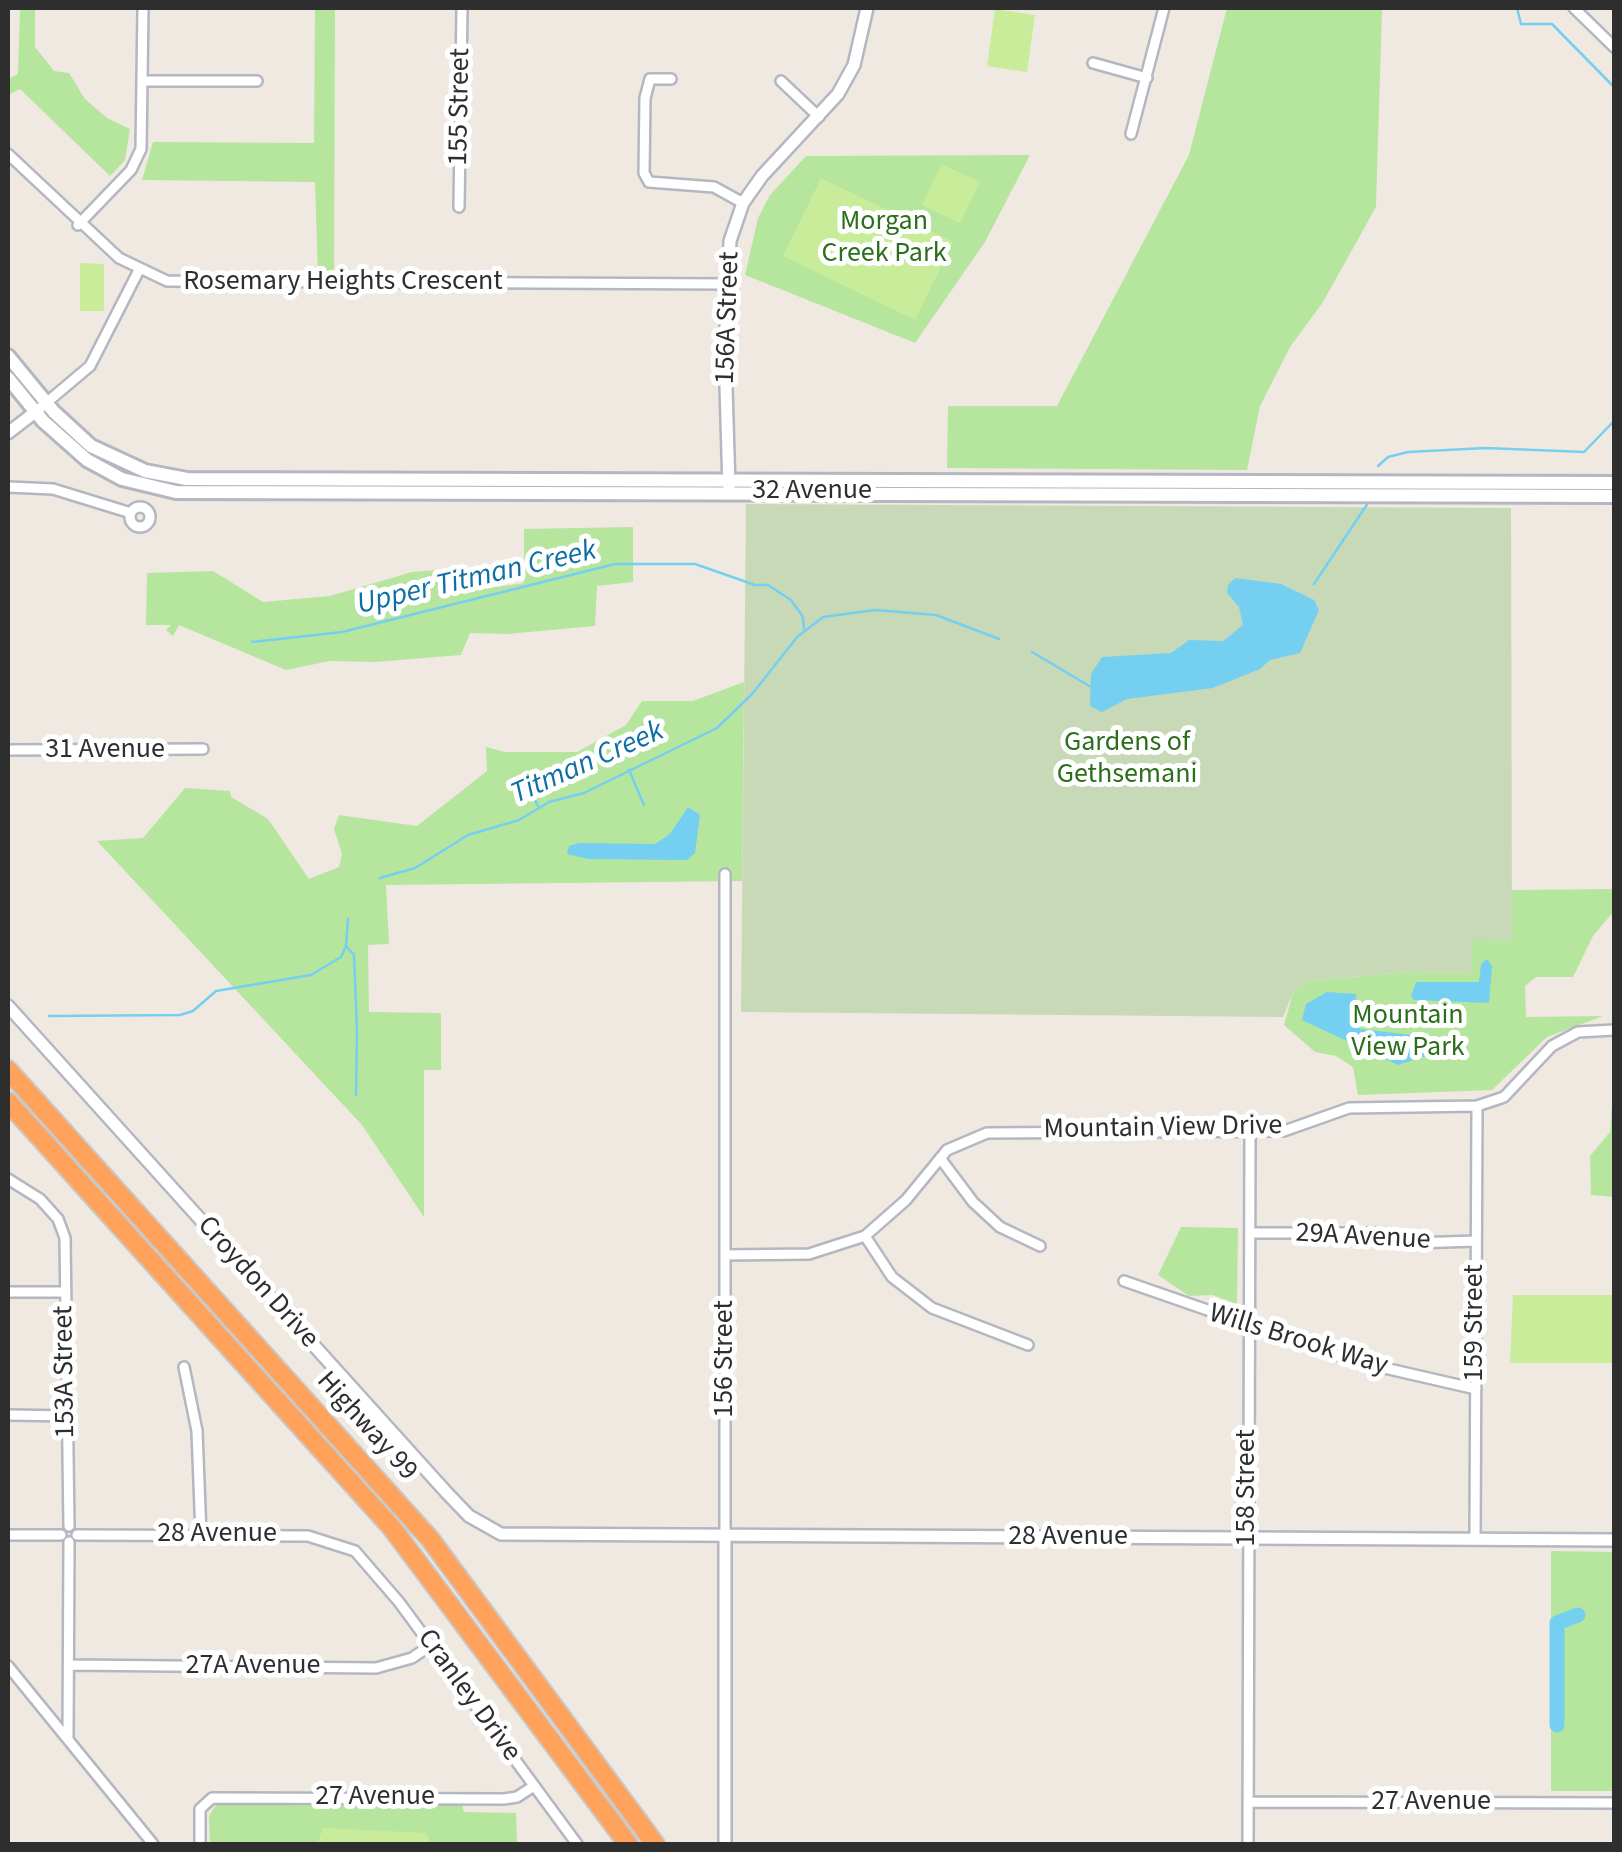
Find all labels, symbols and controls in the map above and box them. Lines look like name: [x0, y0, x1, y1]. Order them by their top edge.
street label: 155 Street: [443, 48, 479, 166]
park label: Morgan Creek Park: [821, 206, 947, 272]
street label: 156A Street: [710, 251, 748, 385]
street label: Rosemary Heights Crescent: [183, 266, 503, 300]
street label: 32 Avenue: [752, 475, 872, 509]
water label: Upper Titman Creek: [354, 534, 600, 624]
water label: Titman Creek: [506, 714, 670, 814]
park label: Gardens of Gethsemani: [1057, 727, 1197, 793]
street label: 31 Avenue: [45, 734, 165, 768]
park label: Mountain View Park: [1351, 1000, 1465, 1066]
street label: Mountain View Drive: [1043, 1110, 1283, 1148]
street label: Croydon Drive: [189, 1210, 325, 1356]
street label: 29A Avenue: [1295, 1218, 1431, 1258]
street label: 159 Street: [1459, 1264, 1493, 1382]
street label: Wills Brook Way: [1205, 1298, 1391, 1384]
street label: 156 Street: [709, 1300, 743, 1418]
street label: 153A Street: [48, 1305, 84, 1439]
street label: Highway 99: [308, 1366, 424, 1488]
street label: 158 Street: [1231, 1429, 1265, 1547]
street label: 28 Avenue: [157, 1518, 277, 1552]
street label: 28 Avenue: [1008, 1521, 1128, 1555]
street label: Cranley Drive: [409, 1623, 527, 1769]
street label: 27A Avenue: [186, 1650, 320, 1684]
street label: 27 Avenue: [315, 1781, 435, 1815]
street label: 27 Avenue: [1371, 1786, 1491, 1820]

